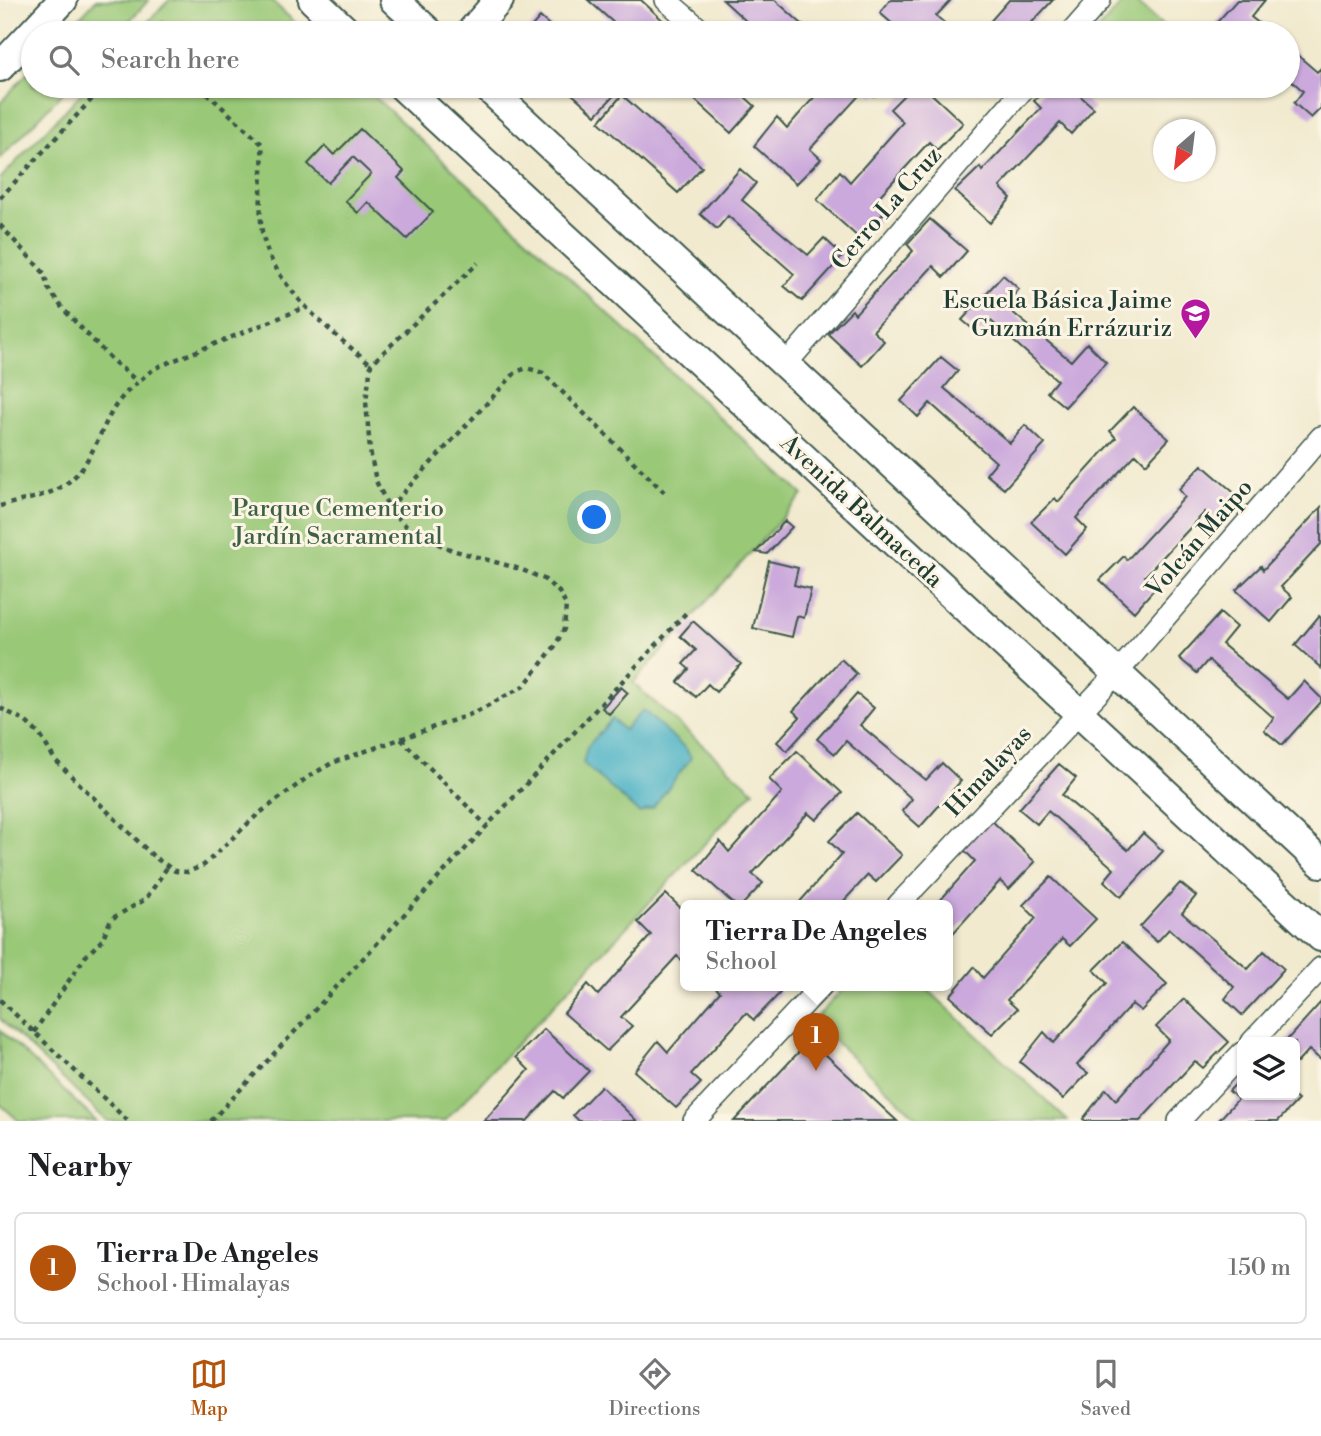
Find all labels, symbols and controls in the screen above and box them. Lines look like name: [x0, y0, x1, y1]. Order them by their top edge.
search box: [21, 21, 1300, 98]
icon: search: [45, 41, 83, 79]
text: Search here: [101, 44, 240, 76]
north arrow: [1153, 119, 1216, 182]
street label: Cerro La Cruz: [825, 141, 948, 276]
place label: Escuela Básica Jaime Guzmán Errázuriz: [943, 286, 1172, 344]
school or university icon: Escuela Básica Jaime Guzmán Errázuriz: [1178, 297, 1212, 341]
street label: Avenida Balmaceda: [773, 428, 949, 595]
street label: Volcán Maipo: [1139, 473, 1260, 605]
park label: Parque Cementerio Jardín Sacramental: [232, 494, 444, 552]
your location: [577, 500, 611, 534]
street label: Himalayas: [939, 720, 1038, 823]
popup: [680, 900, 953, 991]
text: Tierra De Angeles: [706, 916, 927, 948]
text: School: [706, 948, 777, 976]
pin: 1: [793, 1013, 839, 1071]
map controls: [1237, 1037, 1300, 1100]
button: layers: [1237, 1037, 1300, 1100]
text: Nearby: [28, 1148, 132, 1186]
text: Tierra De Angeles: [97, 1238, 319, 1270]
text: 1: [47, 1254, 59, 1282]
text: 150 m: [1228, 1254, 1291, 1282]
text: School · Himalayas: [97, 1270, 290, 1298]
tab: Map: [190, 1355, 228, 1421]
tab: Directions: [609, 1355, 700, 1421]
tab: Saved: [1081, 1355, 1131, 1421]

